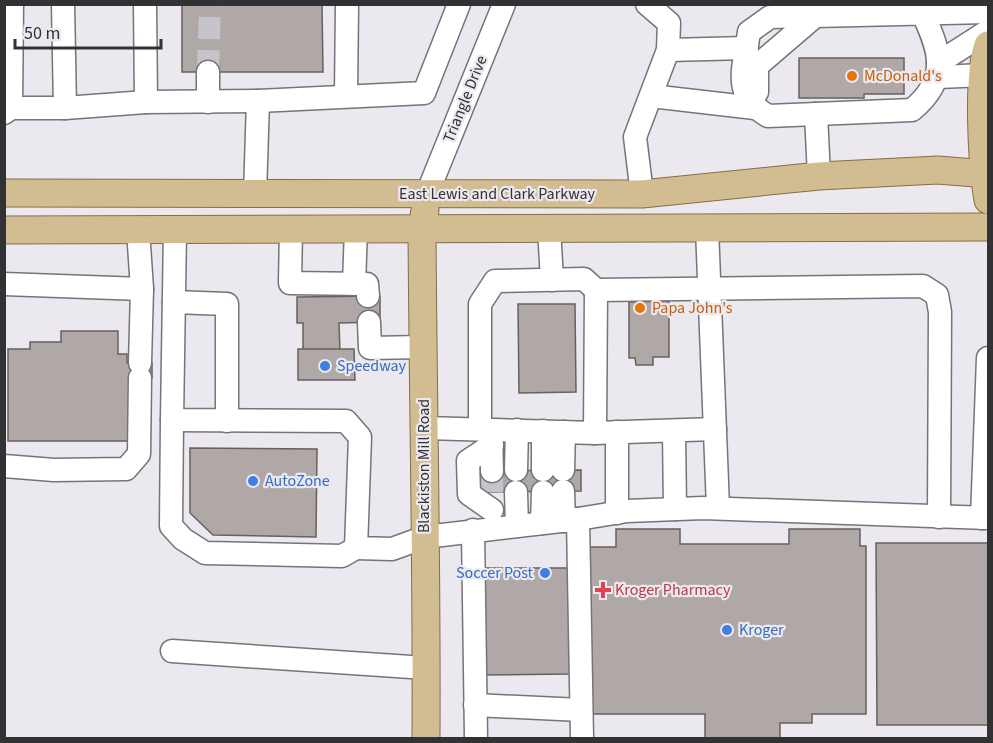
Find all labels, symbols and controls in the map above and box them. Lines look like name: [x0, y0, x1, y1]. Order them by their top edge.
scale bar: [15, 12, 160, 50]
text: 50 m: [24, 21, 60, 46]
street label: Triangle Drive: [438, 52, 492, 146]
place label: McDonald's: [864, 65, 942, 87]
marker: McDonald's: [845, 69, 859, 83]
street label: East Lewis and Clark Parkway: [399, 183, 596, 205]
place label: Papa John's: [652, 297, 733, 319]
marker: Papa John's: [633, 301, 647, 315]
place label: Speedway: [337, 355, 407, 377]
marker: Speedway: [318, 359, 332, 373]
street label: Blackiston Mill Road: [413, 399, 435, 533]
place label: AutoZone: [265, 470, 330, 492]
marker: AutoZone: [246, 474, 260, 488]
place label: Soccer Post: [456, 562, 534, 584]
marker: Soccer Post: [538, 566, 552, 580]
place label: Kroger Pharmacy: [615, 579, 731, 601]
marker: Kroger Pharmacy: [596, 583, 610, 597]
place label: Kroger: [739, 619, 784, 641]
marker: Kroger: [720, 623, 734, 637]

